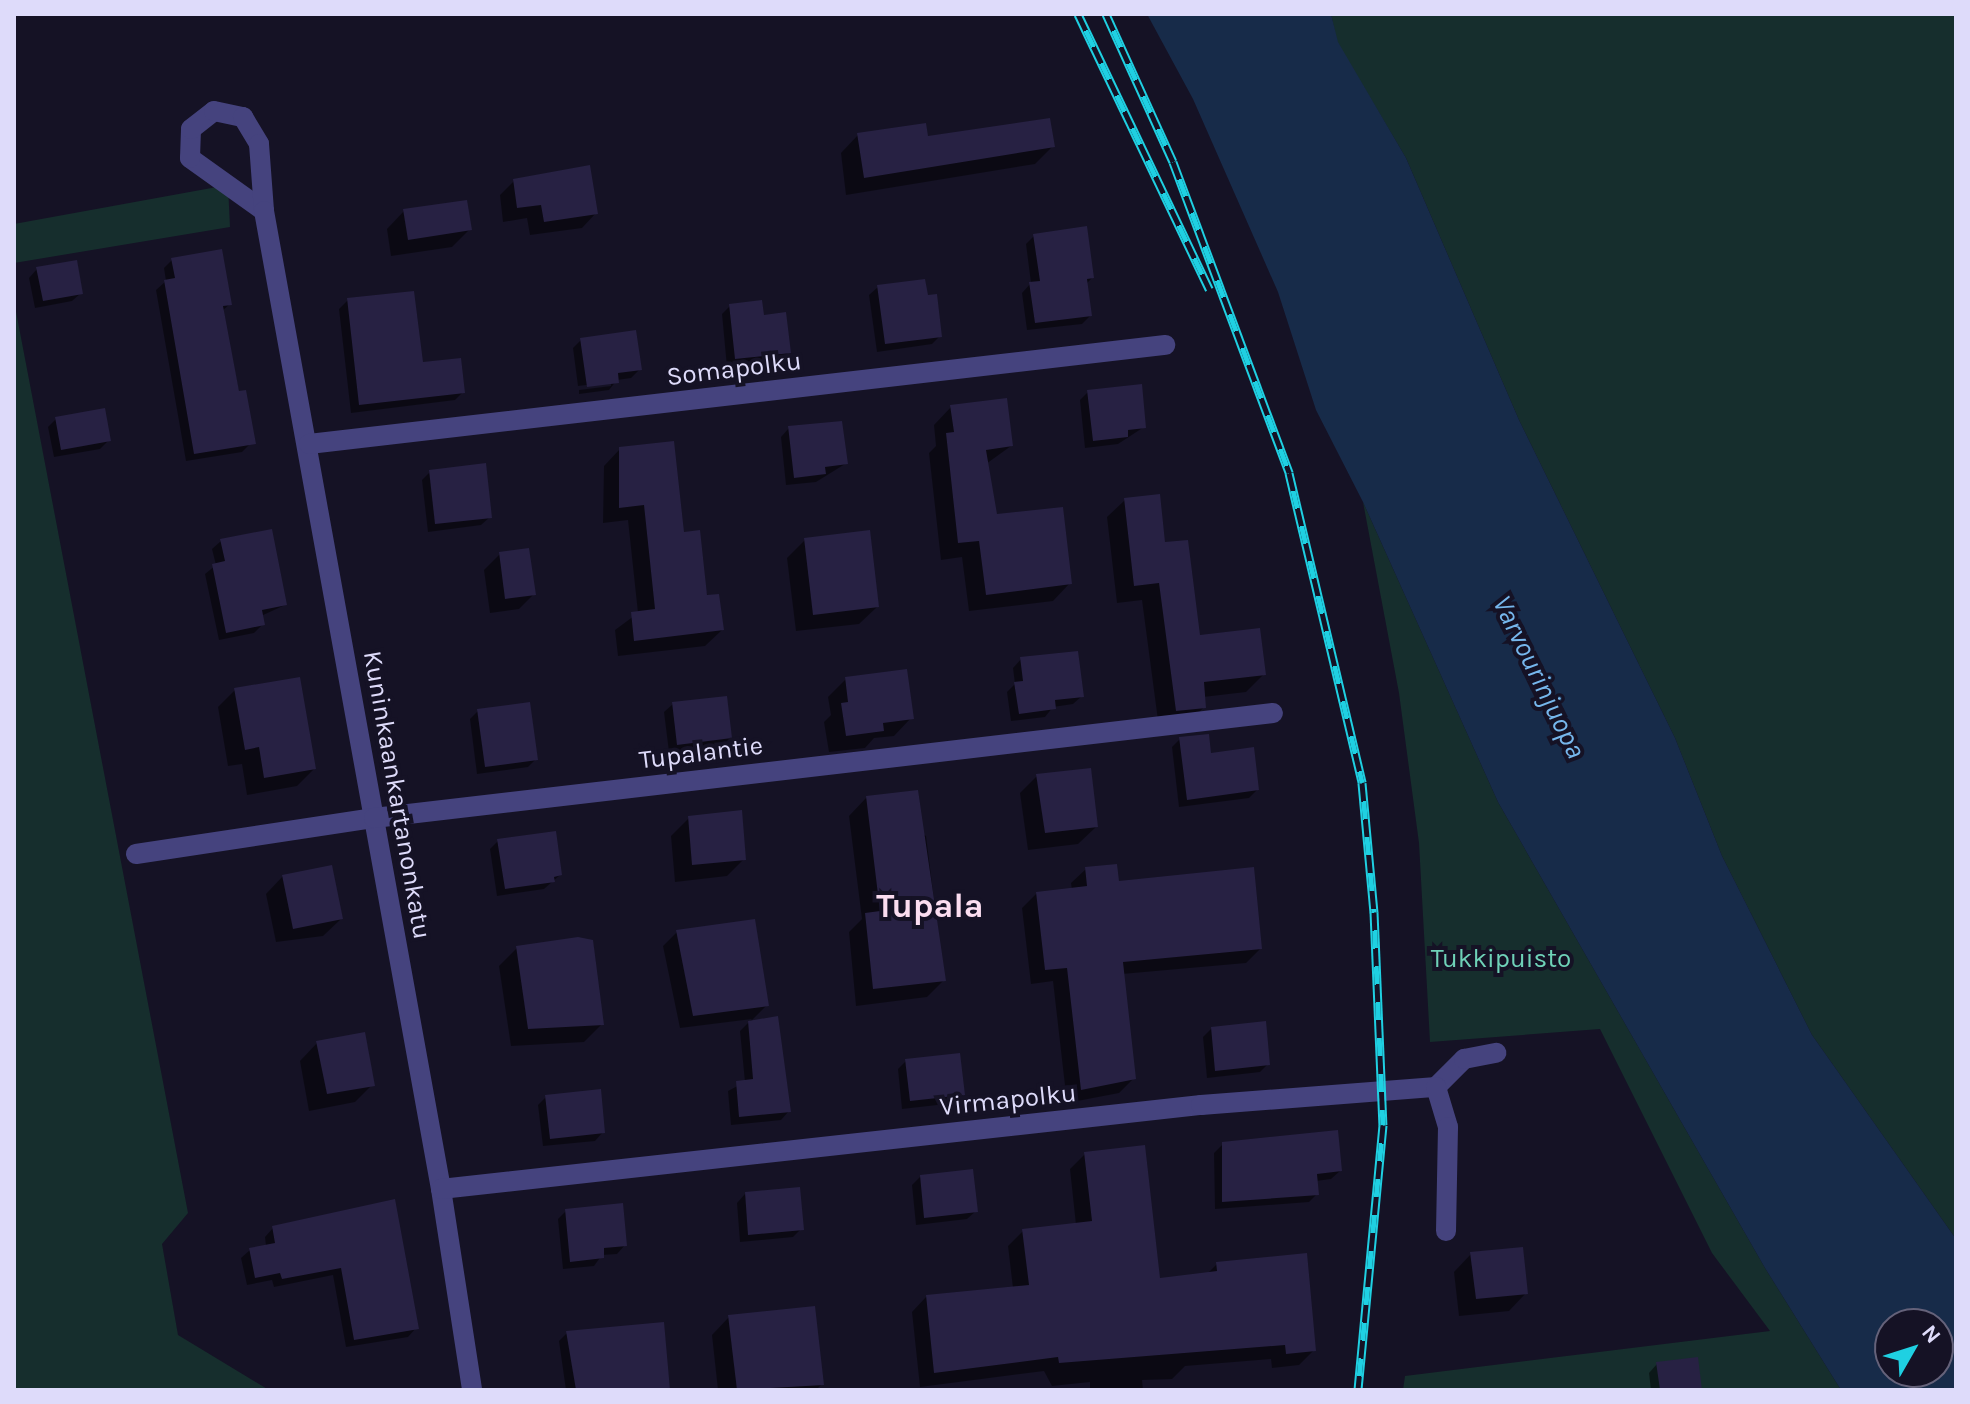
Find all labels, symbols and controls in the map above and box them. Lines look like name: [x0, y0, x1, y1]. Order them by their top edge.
street label: Somapolku: [665, 345, 803, 393]
water label: Varvourinjuopa: [1485, 590, 1593, 764]
street label: Kuninkaankartanonkatu: [356, 648, 438, 942]
street label: Tupalantie: [637, 730, 765, 776]
district label: Tupala: [876, 887, 984, 927]
park label: Tukkipuisto: [1431, 943, 1571, 975]
street label: Virmapolku: [938, 1077, 1078, 1123]
north arrow: [1874, 1308, 1954, 1388]
text: N: [1916, 1320, 1946, 1348]

